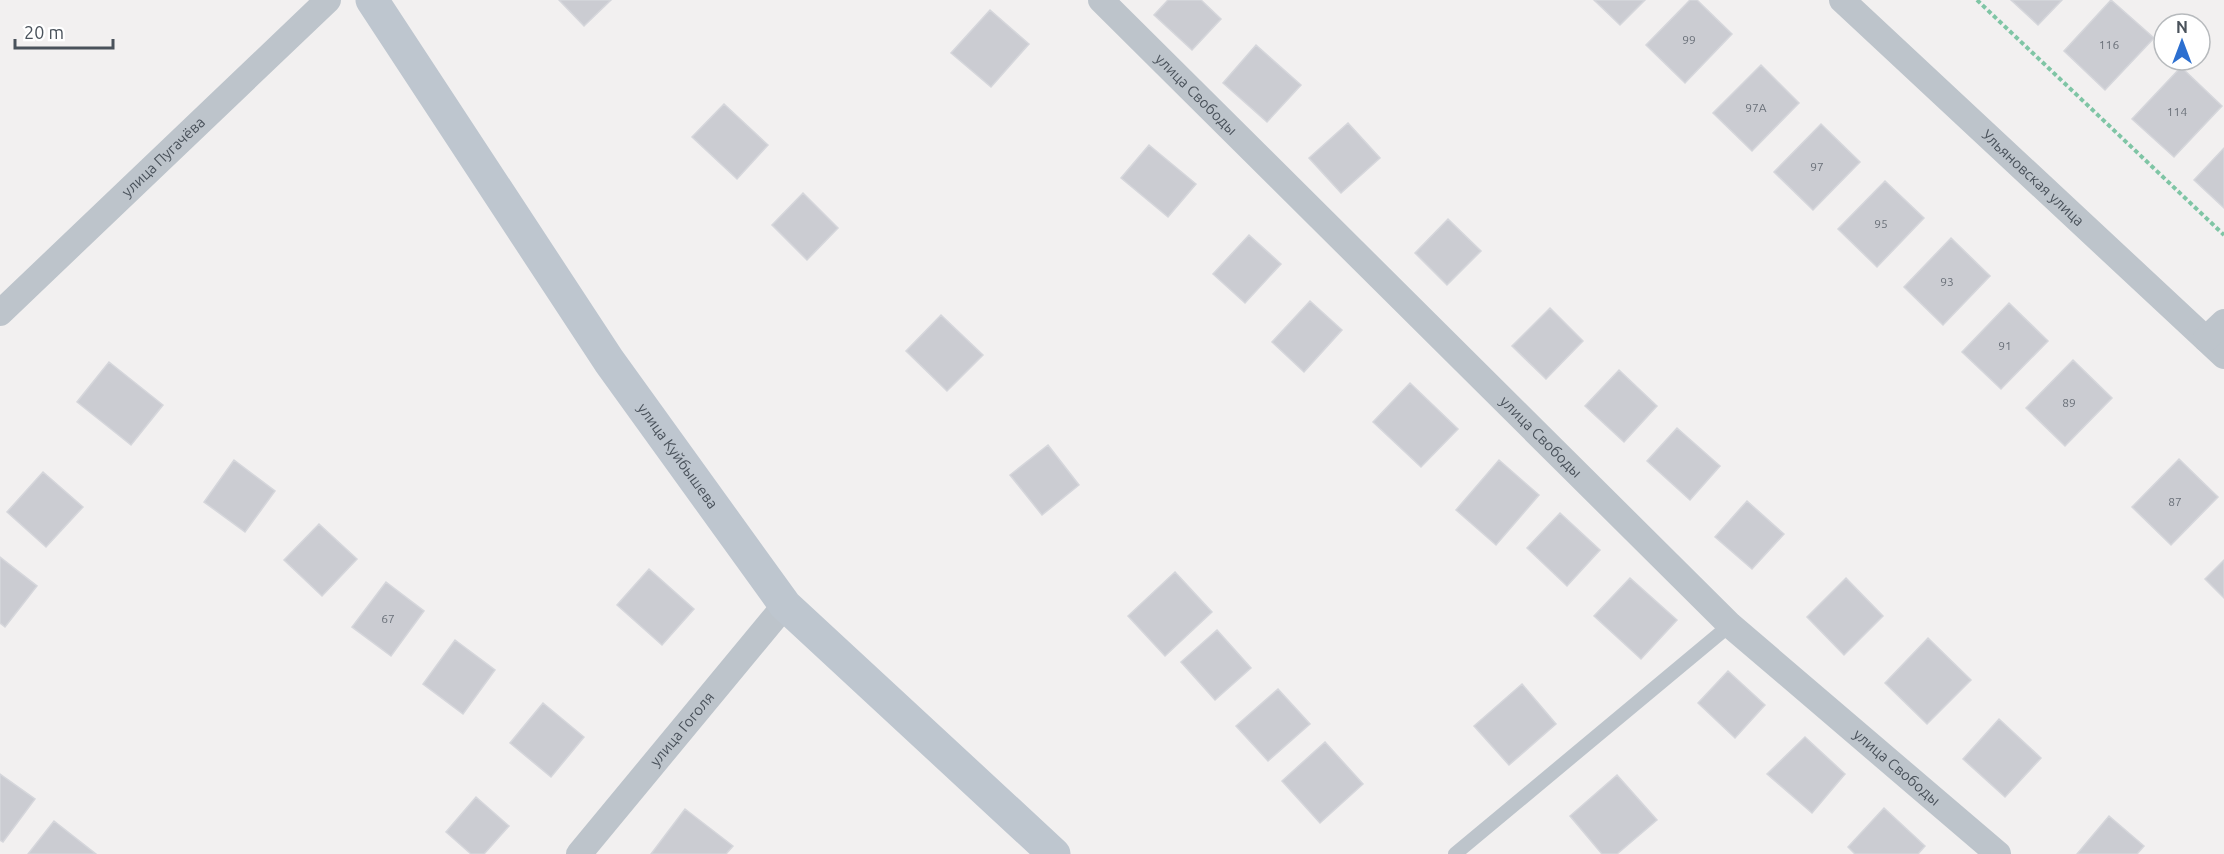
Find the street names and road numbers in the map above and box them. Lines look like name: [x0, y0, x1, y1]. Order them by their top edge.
street label: улица Свободы: [1152, 50, 1241, 138]
street label: улица Пугачёва: [118, 113, 208, 200]
street label: Ульяновская улица: [1979, 126, 2088, 229]
street label: улица Свободы: [1497, 392, 1586, 481]
street label: улица Куйбышева: [634, 400, 722, 512]
street label: улица Гоголя: [646, 688, 717, 769]
street label: улица Свободы: [1850, 725, 1944, 809]

